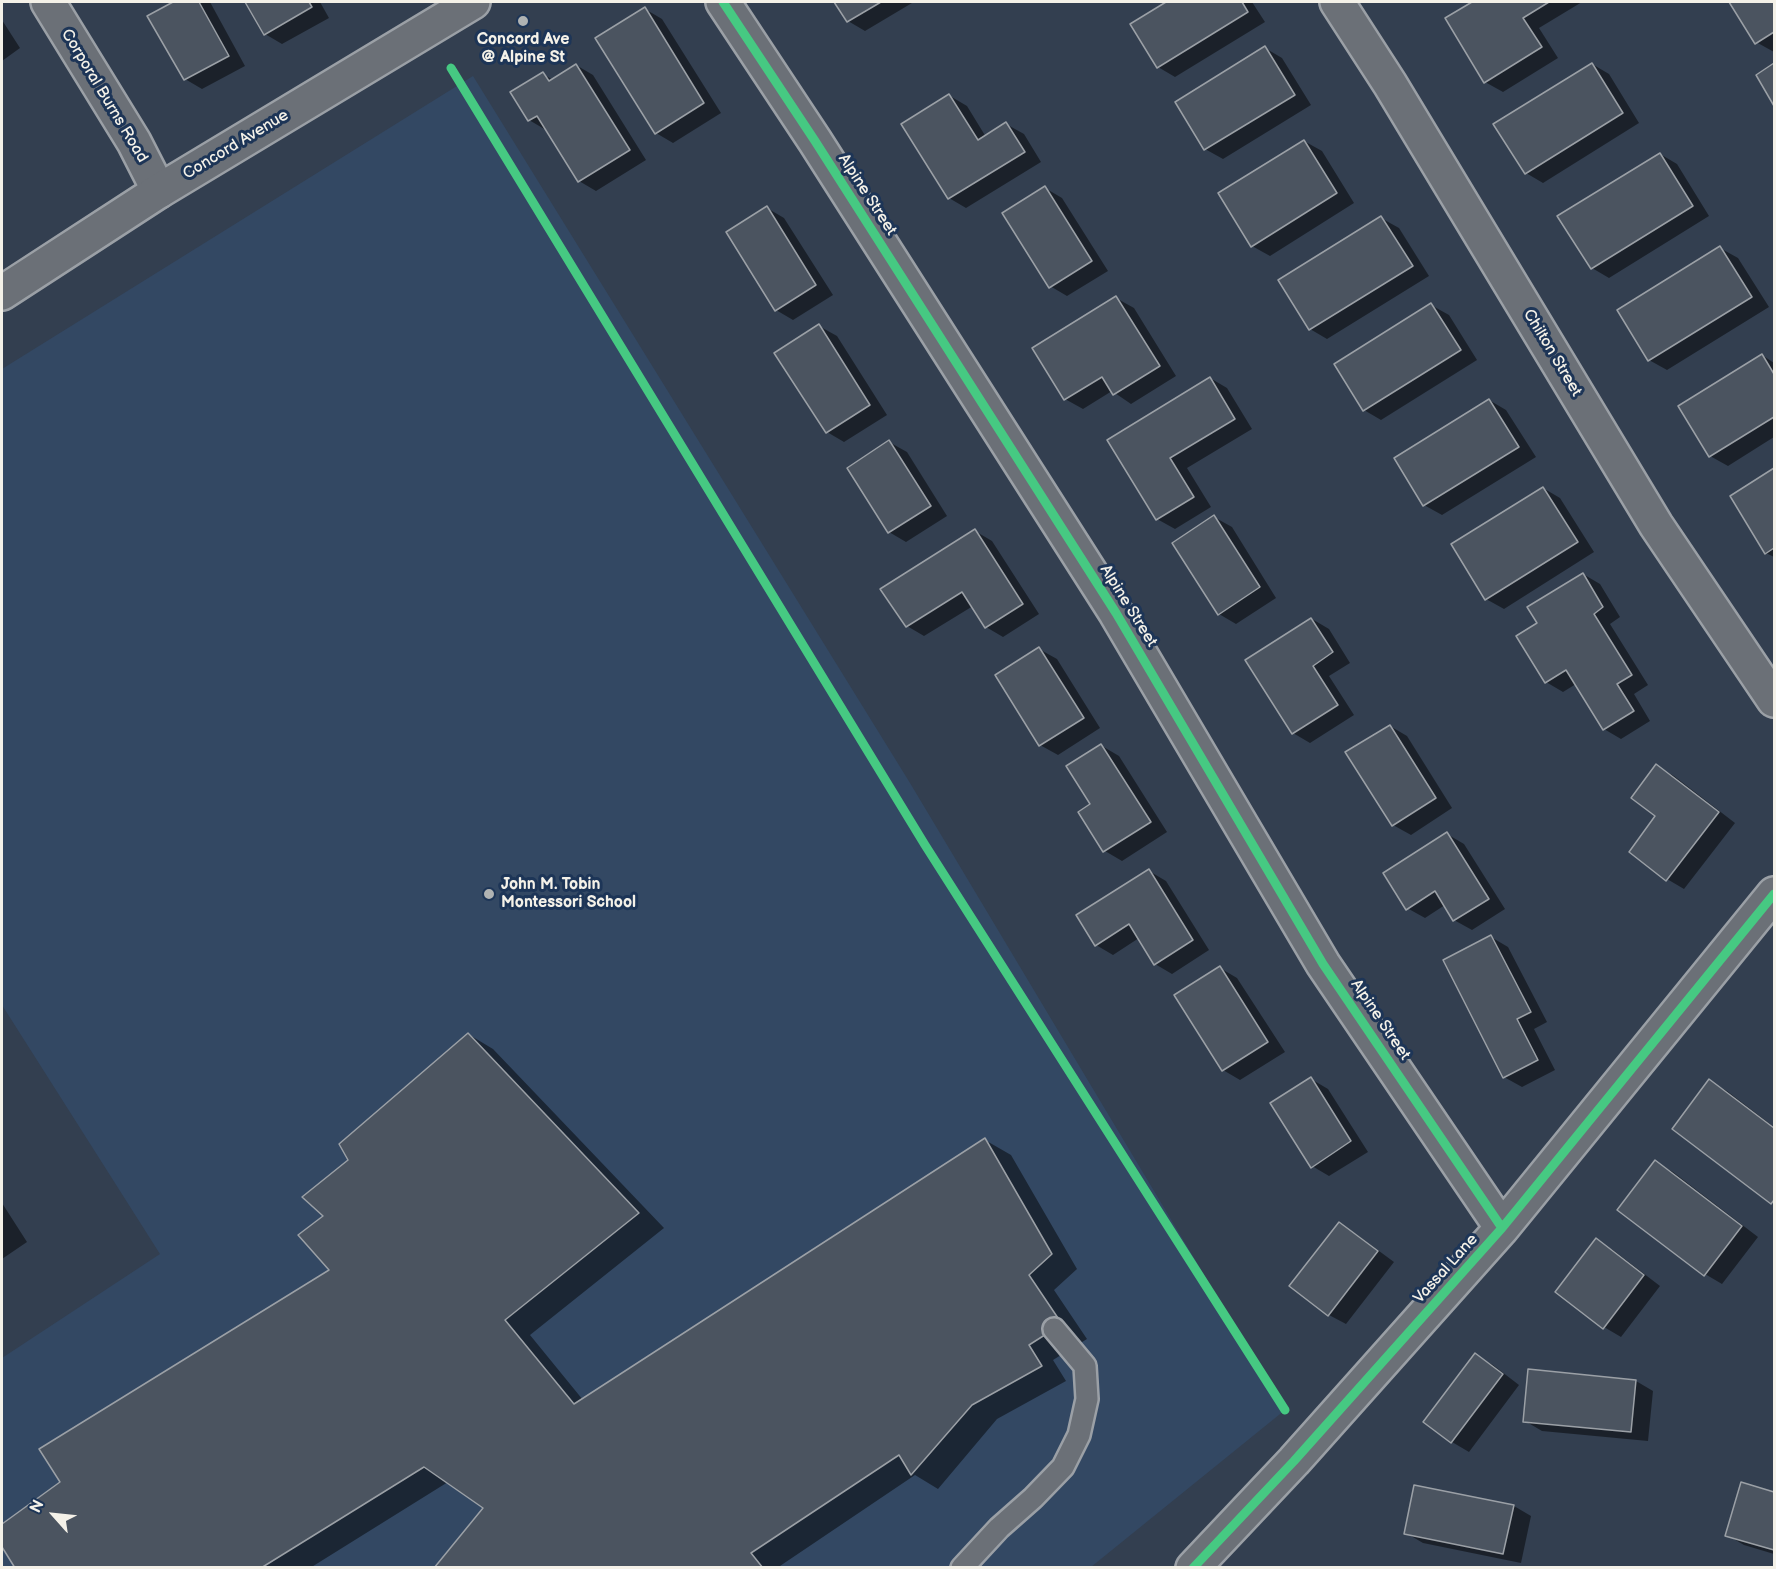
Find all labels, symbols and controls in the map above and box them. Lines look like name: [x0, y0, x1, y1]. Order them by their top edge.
marker: Concord Ave @ Alpine St: [516, 14, 530, 28]
street label: Corporal Burns Road: [56, 26, 152, 166]
place label: Concord Ave @ Alpine St: [477, 30, 569, 68]
street label: Concord Avenue: [180, 106, 292, 184]
street label: Alpine Street: [834, 151, 900, 239]
street label: Chilton Street: [1518, 306, 1586, 400]
street label: Alpine Street: [1095, 561, 1161, 651]
place label: John M. Tobin Montessori School: [501, 875, 636, 913]
marker: John M. Tobin Montessori School: [482, 887, 496, 901]
street label: Alpine Street: [1346, 976, 1414, 1064]
street label: Vassal Lane: [1410, 1230, 1482, 1308]
north arrow: [24, 1485, 84, 1545]
text: N: [26, 1497, 49, 1516]

